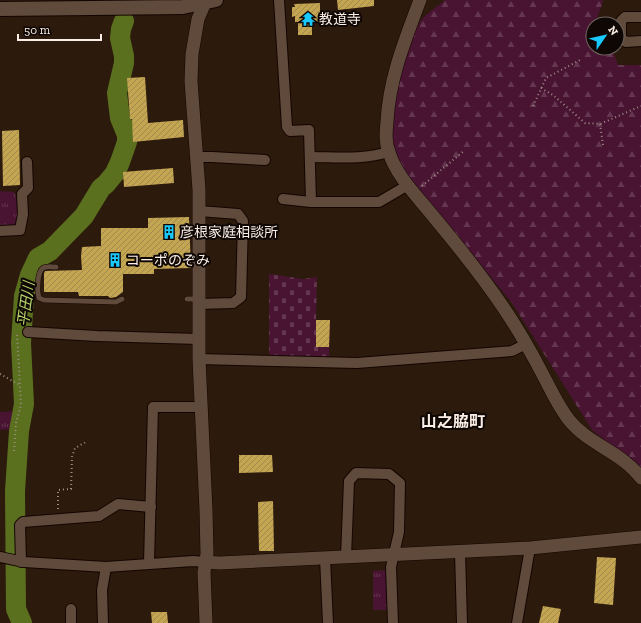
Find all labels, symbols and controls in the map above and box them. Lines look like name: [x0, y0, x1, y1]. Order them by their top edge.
temple icon: 教道寺: [300, 11, 316, 27]
place label: 教道寺: [319, 11, 361, 28]
scale bar: [18, 16, 101, 42]
north arrow: [585, 16, 625, 56]
text: 50 m: [24, 23, 51, 37]
text: N: [605, 24, 621, 38]
building icon: 彦根家庭相談所: [161, 224, 177, 240]
place label: 彦根家庭相談所: [180, 224, 278, 241]
building icon: コーポのぞみ: [107, 252, 123, 268]
place label: コーポのぞみ: [126, 252, 210, 269]
water label: 平田川: [14, 278, 38, 328]
district label: 山之脇町: [421, 412, 485, 431]

